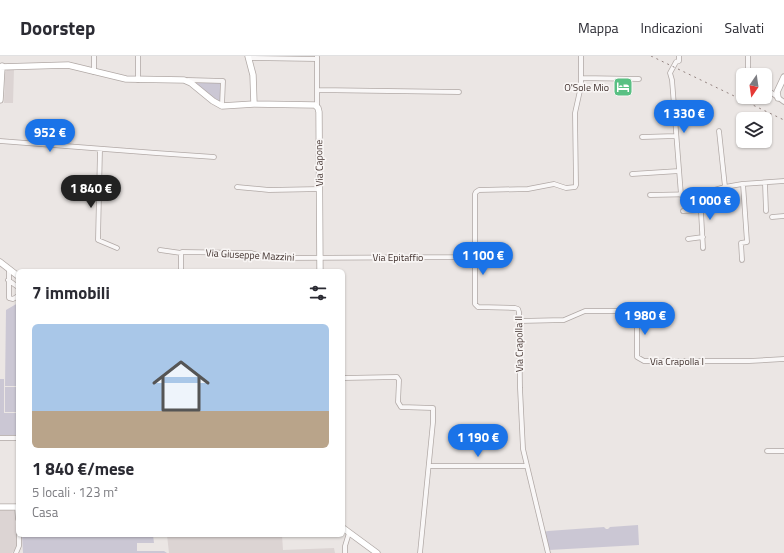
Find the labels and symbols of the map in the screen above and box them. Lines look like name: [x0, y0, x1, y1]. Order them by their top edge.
north arrow: [736, 68, 772, 104]
hotel icon: O'Sole Mio: [612, 76, 634, 98]
place label: O'Sole Mio: [564, 80, 609, 95]
pin: 1 330 €: [647, 100, 721, 134]
pin: 952 €: [22, 119, 78, 153]
street label: Via Capone: [311, 140, 327, 186]
pin: 1 840 €: [54, 175, 128, 209]
pin: 1 000 €: [673, 187, 747, 221]
pin: 1 100 €: [446, 242, 520, 276]
street label: Via Giuseppe Mazzini: [205, 245, 295, 265]
street label: Via Epitaffio: [373, 250, 423, 265]
pin: 1 980 €: [608, 302, 682, 336]
street label: Via Crapolla II: [511, 316, 527, 372]
street label: Via Crapolla I: [650, 354, 704, 369]
pin: 1 190 €: [441, 424, 515, 458]

